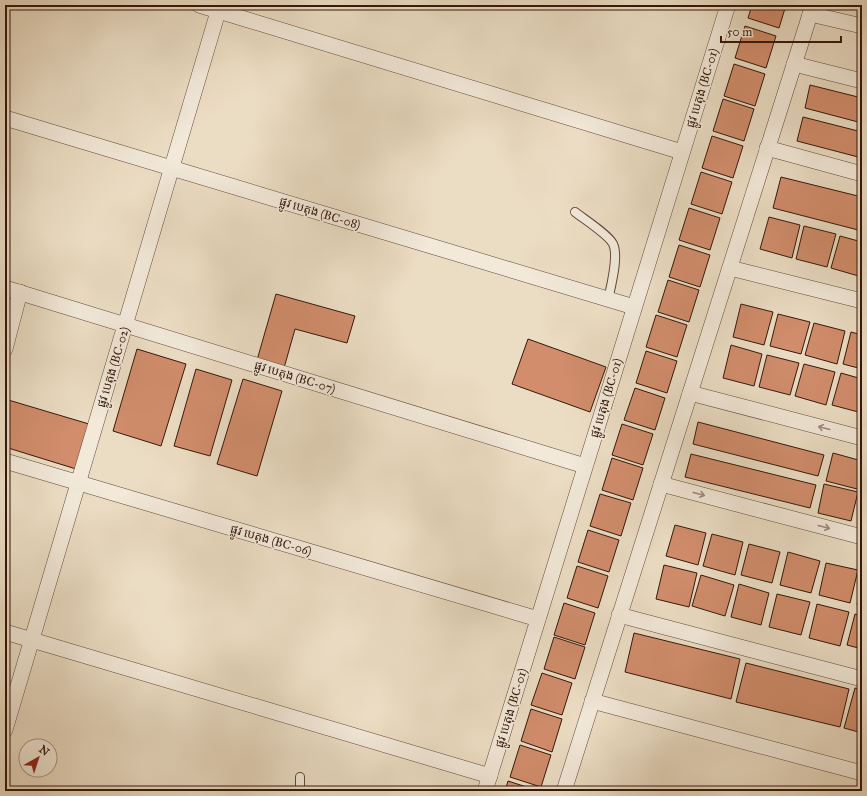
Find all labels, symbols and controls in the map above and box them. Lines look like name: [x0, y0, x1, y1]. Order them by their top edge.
scale bar: [721, 18, 841, 44]
text: 50 m: [727, 25, 752, 39]
street label: ផ្លូវ បេតុង (BC-01): [683, 47, 724, 130]
street label: ផ្លូវ បេតុង (BC-08): [277, 194, 362, 235]
street label: ផ្លូវ បេតុង (BC-02): [94, 325, 135, 410]
street label: ផ្លូវ បេតុង (BC-01): [587, 357, 628, 440]
street label: ផ្លូវ បេតុង (BC-07): [252, 358, 337, 399]
one-way arrow: [818, 424, 831, 432]
one-way arrow: [692, 491, 705, 498]
street label: ផ្លូវ បេតុង (BC-06): [228, 522, 313, 562]
one-way arrow: [817, 524, 830, 532]
street label: ផ្លូវ បេតុង (BC-01): [492, 667, 533, 750]
north arrow: [18, 738, 58, 778]
text: N: [36, 743, 52, 759]

